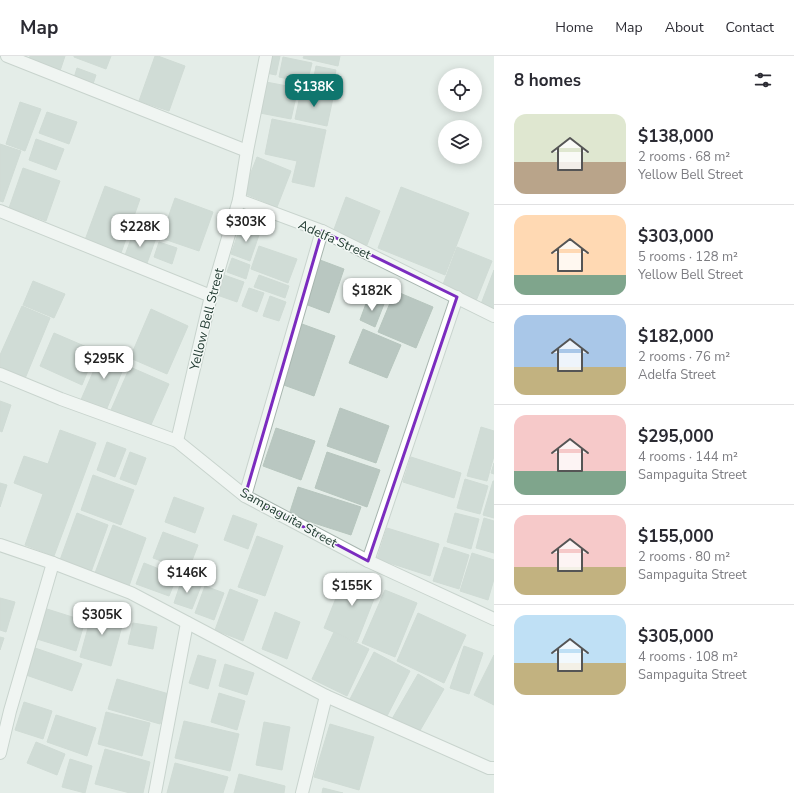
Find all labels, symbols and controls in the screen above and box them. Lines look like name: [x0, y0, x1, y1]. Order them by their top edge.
text: Map: [20, 15, 58, 41]
text: Home: [555, 18, 593, 37]
text: Map: [615, 18, 643, 37]
text: About: [665, 18, 704, 37]
text: Contact: [726, 18, 774, 37]
map controls: [438, 68, 482, 164]
button: locate: [438, 68, 482, 112]
text: 8 homes: [514, 69, 581, 92]
icon: filters: [752, 69, 774, 91]
pin: $138K: [286, 74, 342, 108]
text: $138K: [294, 78, 334, 96]
button: layers: [438, 120, 482, 164]
text: $138,000: [638, 125, 714, 148]
icon: home: [546, 130, 594, 178]
text: 2 rooms · 68 m²: [638, 148, 730, 166]
text: Yellow Bell Street: [638, 166, 743, 184]
pin: $303K: [218, 209, 274, 243]
text: $303K: [226, 213, 266, 231]
pin: $228K: [112, 214, 168, 248]
street label: Adelfa Street: [295, 216, 374, 264]
text: $228K: [120, 218, 160, 236]
text: $303,000: [638, 225, 714, 248]
icon: home: [546, 231, 594, 279]
text: 5 rooms · 128 m²: [638, 248, 738, 266]
street label: Yellow Bell Street: [185, 266, 228, 373]
text: Yellow Bell Street: [638, 266, 743, 284]
pin: $182K: [344, 278, 400, 312]
text: $182K: [352, 282, 392, 300]
text: $182,000: [638, 325, 714, 348]
icon: home: [546, 331, 594, 379]
pin: $295K: [76, 346, 132, 380]
text: 2 rooms · 76 m²: [638, 348, 730, 366]
text: $295K: [84, 350, 124, 368]
text: Adelfa Street: [638, 366, 716, 384]
text: $295,000: [638, 425, 714, 448]
icon: home: [546, 431, 594, 479]
text: 4 rooms · 144 m²: [638, 448, 738, 466]
text: Sampaguita Street: [638, 466, 747, 484]
street label: Sampaguita Street: [237, 484, 341, 552]
text: $155,000: [638, 525, 714, 548]
icon: home: [546, 531, 594, 579]
text: 2 rooms · 80 m²: [638, 548, 730, 566]
pin: $146K: [159, 560, 215, 594]
text: $146K: [167, 564, 207, 582]
text: Sampaguita Street: [638, 566, 747, 584]
pin: $155K: [324, 573, 380, 607]
text: $155K: [332, 577, 372, 595]
pin: $305K: [74, 602, 130, 636]
text: $305K: [82, 606, 122, 624]
text: $305,000: [638, 625, 714, 648]
icon: home: [546, 631, 594, 679]
text: 4 rooms · 108 m²: [638, 648, 738, 666]
text: Sampaguita Street: [638, 666, 747, 684]

